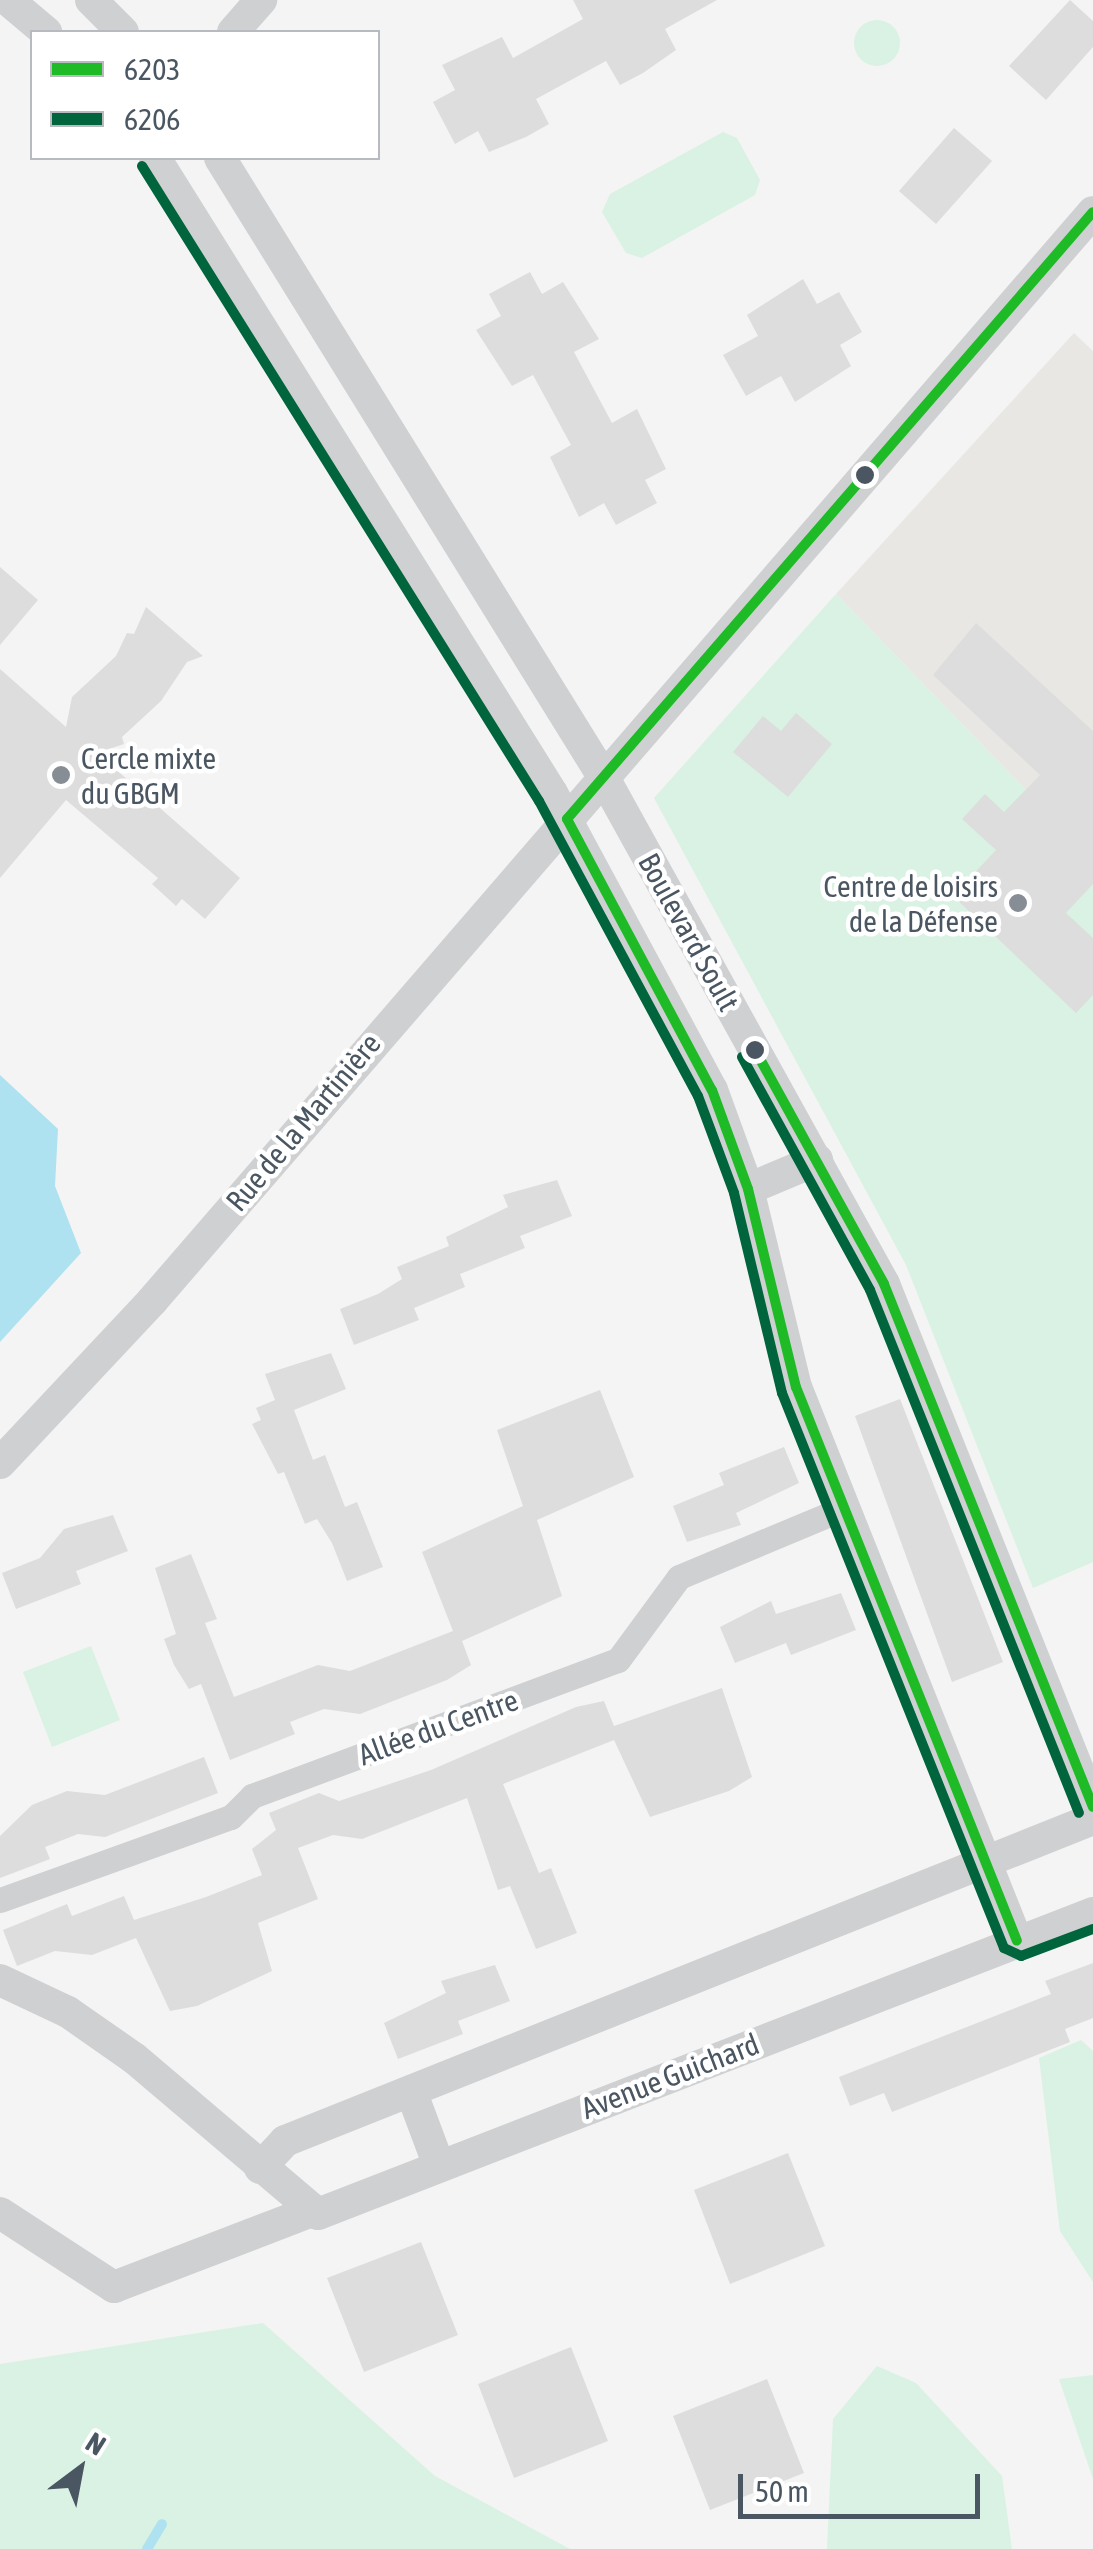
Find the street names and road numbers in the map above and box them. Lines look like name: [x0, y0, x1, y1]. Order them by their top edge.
street label: Boulevard Soult: [631, 847, 747, 1017]
street label: Rue de la Martinière: [218, 1026, 388, 1218]
street label: Allée du Centre: [353, 1682, 523, 1772]
street label: Avenue Guichard: [576, 2026, 764, 2126]

